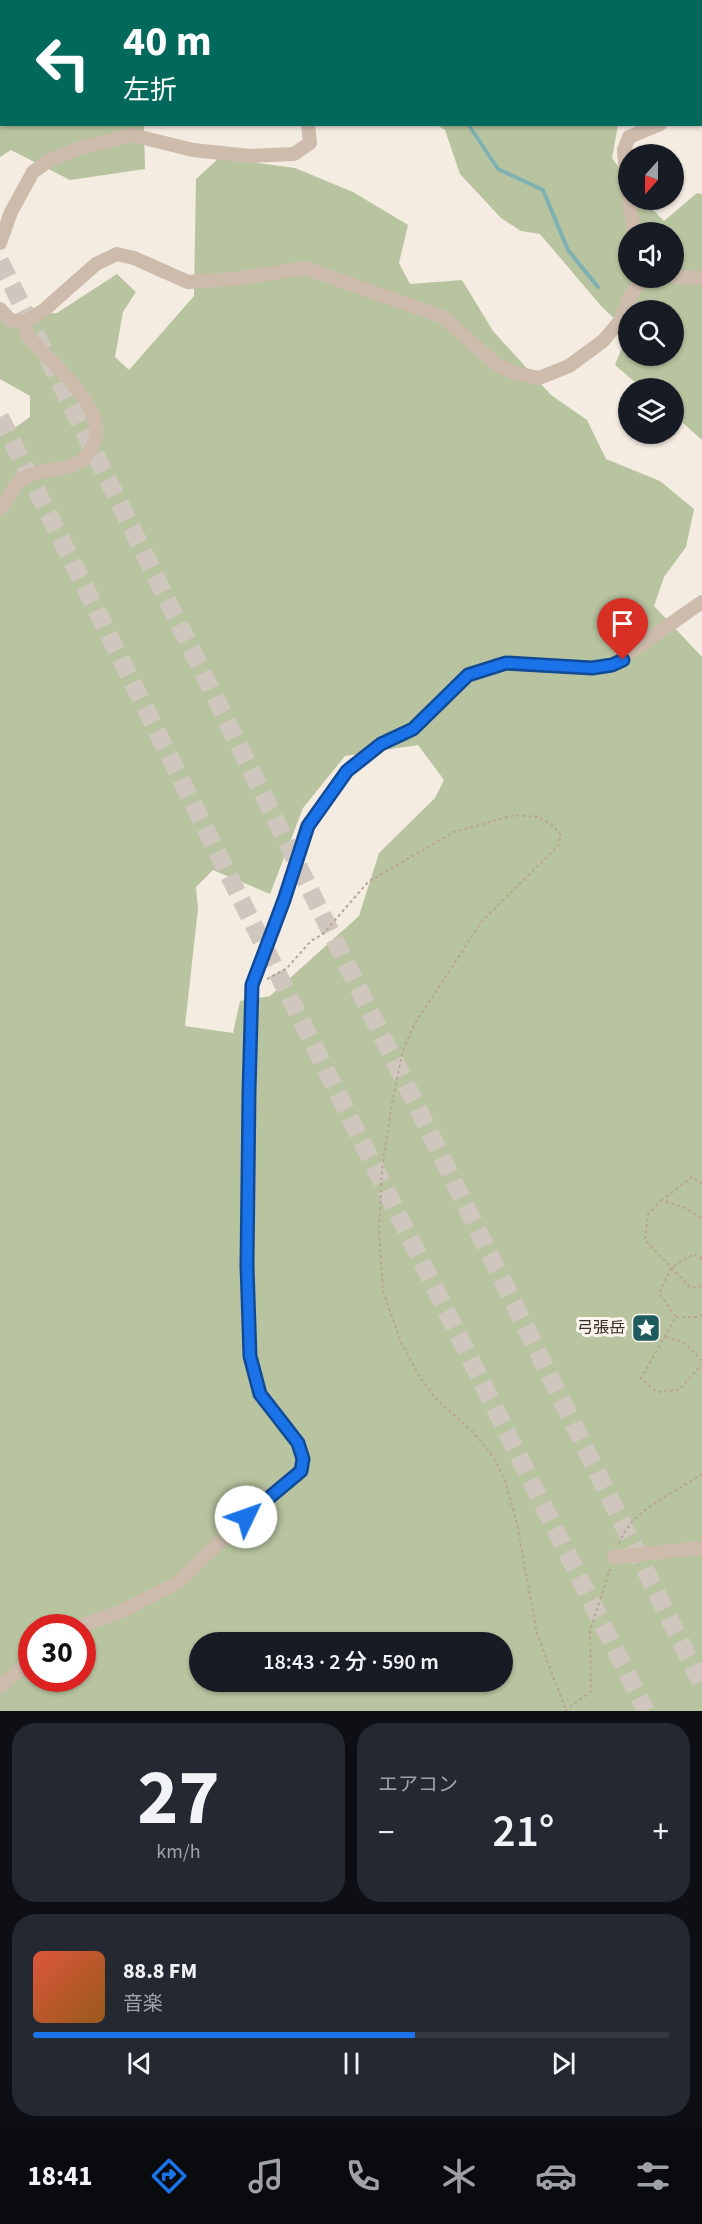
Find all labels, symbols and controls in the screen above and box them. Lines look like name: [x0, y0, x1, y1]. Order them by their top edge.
text: 40 m: [123, 12, 212, 72]
icon: left: [24, 24, 102, 102]
text: 左折: [123, 71, 177, 110]
north arrow: [618, 144, 684, 210]
map controls: [618, 144, 684, 444]
button: sound: [618, 222, 684, 288]
button: search: [618, 300, 684, 366]
button: layers: [618, 378, 684, 444]
pin: [597, 598, 648, 660]
icon: arrive: [606, 607, 639, 640]
place icon: 弓張岳: [630, 1312, 662, 1344]
place label: 弓張岳: [577, 1317, 625, 1339]
position arrow: [214, 1485, 278, 1549]
speed limit sign: 30: [18, 1614, 96, 1692]
text: 18:43 · 2 分 · 590 m: [263, 1646, 439, 1678]
text: 27: [137, 1743, 220, 1854]
text: エアコン: [378, 1771, 458, 1799]
text: 21°: [493, 1800, 554, 1864]
text: −: [378, 1809, 394, 1856]
text: +: [653, 1809, 669, 1856]
text: km/h: [156, 1838, 201, 1866]
text: 88.8 FM: [123, 1955, 197, 1987]
text: 音楽: [123, 1990, 163, 2018]
icon: previous: [123, 2047, 156, 2080]
icon: pause: [335, 2047, 368, 2080]
icon: next: [547, 2047, 580, 2080]
icon: directions: [148, 2155, 190, 2197]
icon: music: [245, 2155, 287, 2197]
icon: phone: [342, 2155, 384, 2197]
icon: climate: [438, 2155, 480, 2197]
icon: car: [535, 2155, 577, 2197]
icon: filters: [632, 2155, 674, 2197]
text: 18:41: [27, 2157, 93, 2196]

